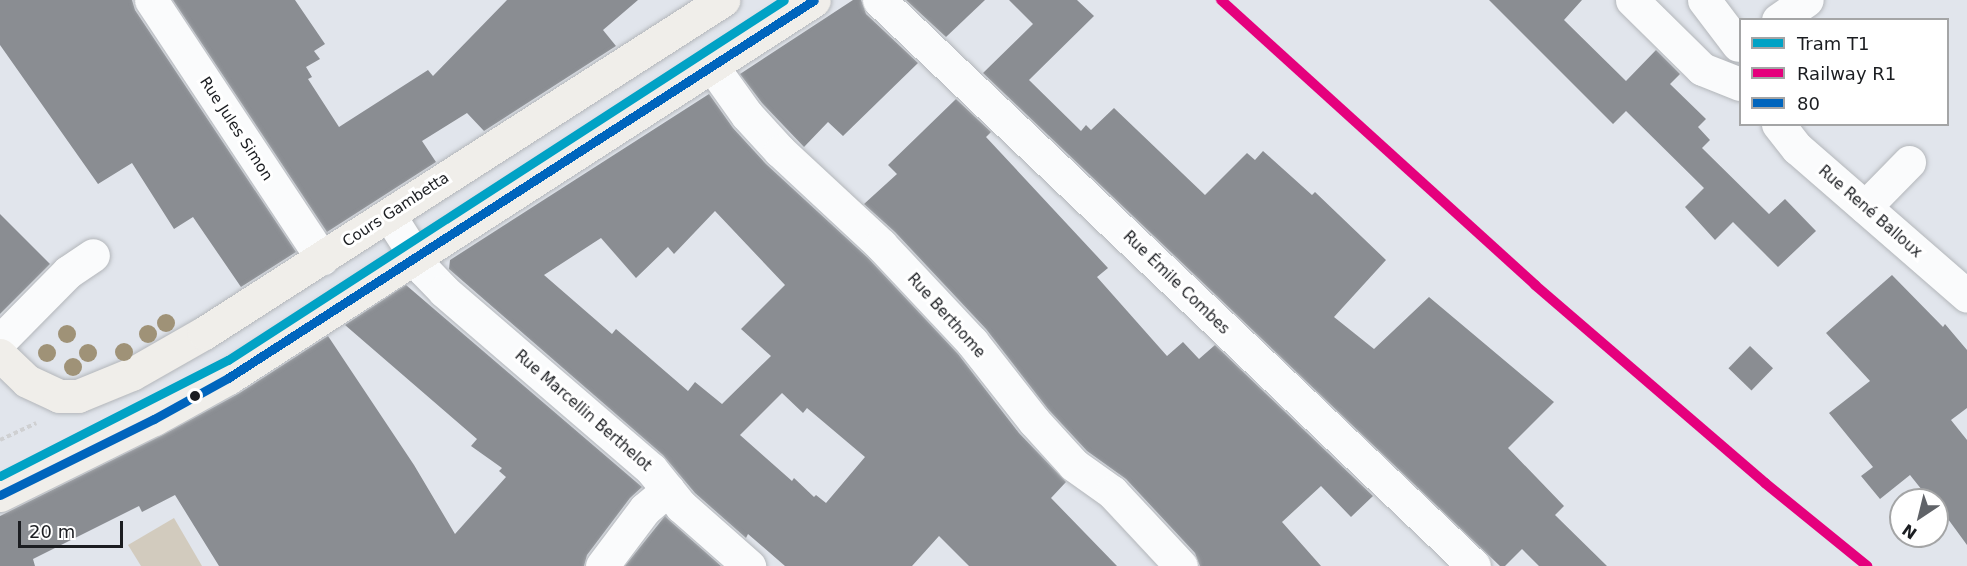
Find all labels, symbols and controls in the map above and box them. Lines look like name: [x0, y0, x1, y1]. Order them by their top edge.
legend: [1739, 18, 1949, 126]
text: Tram T1: [1797, 33, 1869, 54]
text: Railway R1: [1797, 63, 1896, 84]
street label: Rue Jules Simon: [196, 74, 276, 184]
text: 80: [1797, 93, 1820, 114]
street label: Rue René Balloux: [1815, 162, 1925, 262]
street label: Cours Gambetta: [340, 169, 452, 251]
street label: Rue Émile Combes: [1119, 228, 1233, 338]
street label: Rue Berthome: [903, 270, 989, 362]
street label: Rue Marcellin Berthelot: [511, 347, 655, 475]
unlabelled marker: [189, 390, 201, 402]
north arrow: [1889, 488, 1949, 548]
scale bar: [21, 509, 126, 547]
text: N: [1899, 520, 1920, 543]
text: 20 m: [29, 521, 75, 542]

